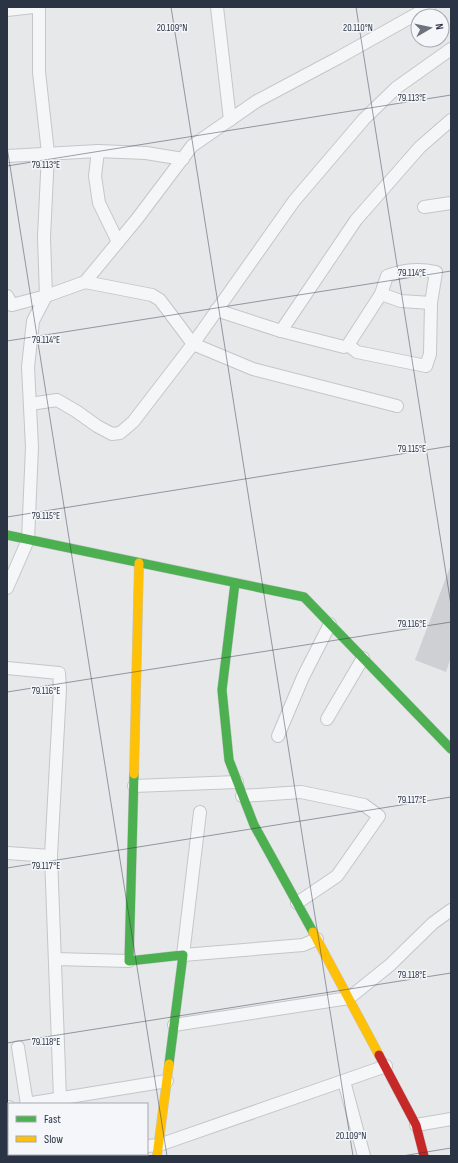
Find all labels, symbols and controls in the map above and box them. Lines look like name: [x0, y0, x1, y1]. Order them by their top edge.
north arrow: [410, 8, 450, 48]
text: 20.109°N: [157, 22, 187, 34]
text: 20.110°N: [343, 22, 373, 34]
text: N: [433, 23, 446, 31]
text: 79.113°E: [398, 92, 426, 104]
text: 79.113°E: [32, 159, 60, 171]
text: 79.114°E: [398, 267, 426, 279]
text: 79.114°E: [32, 334, 60, 346]
text: 79.115°E: [398, 443, 426, 455]
text: 79.115°E: [32, 510, 60, 522]
text: 79.116°E: [398, 618, 426, 630]
text: 79.116°E: [32, 685, 60, 697]
text: 79.117°E: [398, 794, 426, 806]
text: 79.117°E: [32, 860, 60, 872]
text: 79.118°E: [398, 969, 426, 981]
text: 79.118°E: [32, 1036, 60, 1048]
legend: [8, 1103, 148, 1155]
text: Fast: [44, 1112, 61, 1127]
text: 20.109°N: [336, 1130, 366, 1142]
text: Slow: [44, 1132, 63, 1147]

